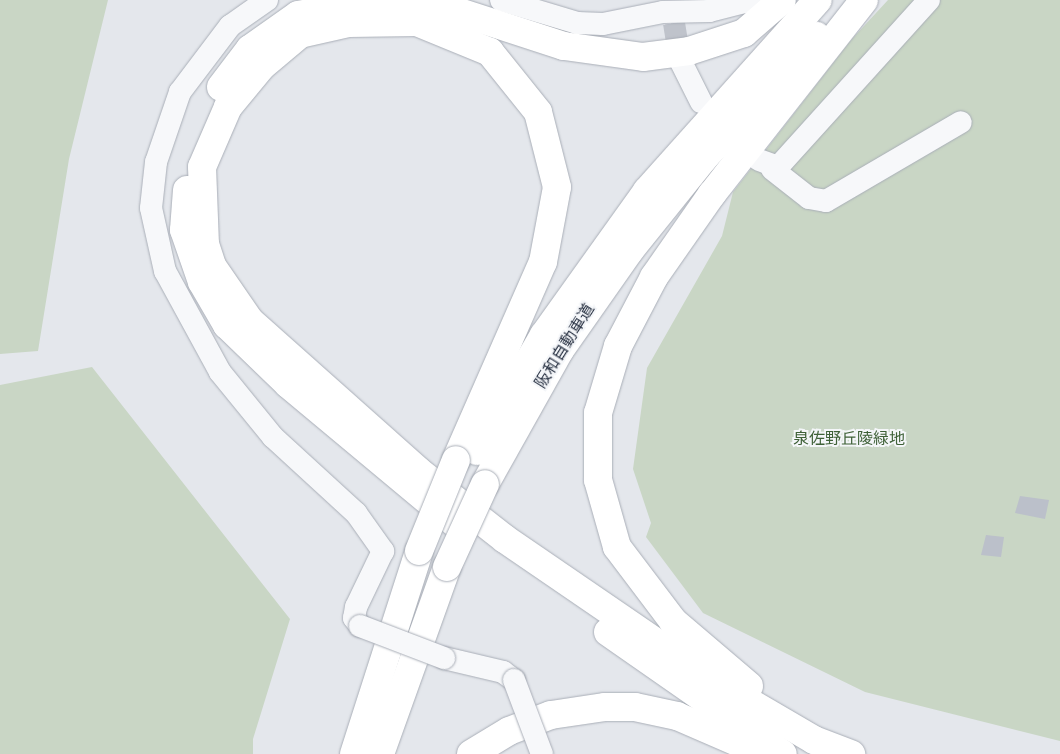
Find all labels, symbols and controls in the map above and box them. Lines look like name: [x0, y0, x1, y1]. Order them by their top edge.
street label: 阪和自動車道: [531, 300, 599, 392]
park label: 泉佐野丘陵緑地: [793, 429, 905, 449]

